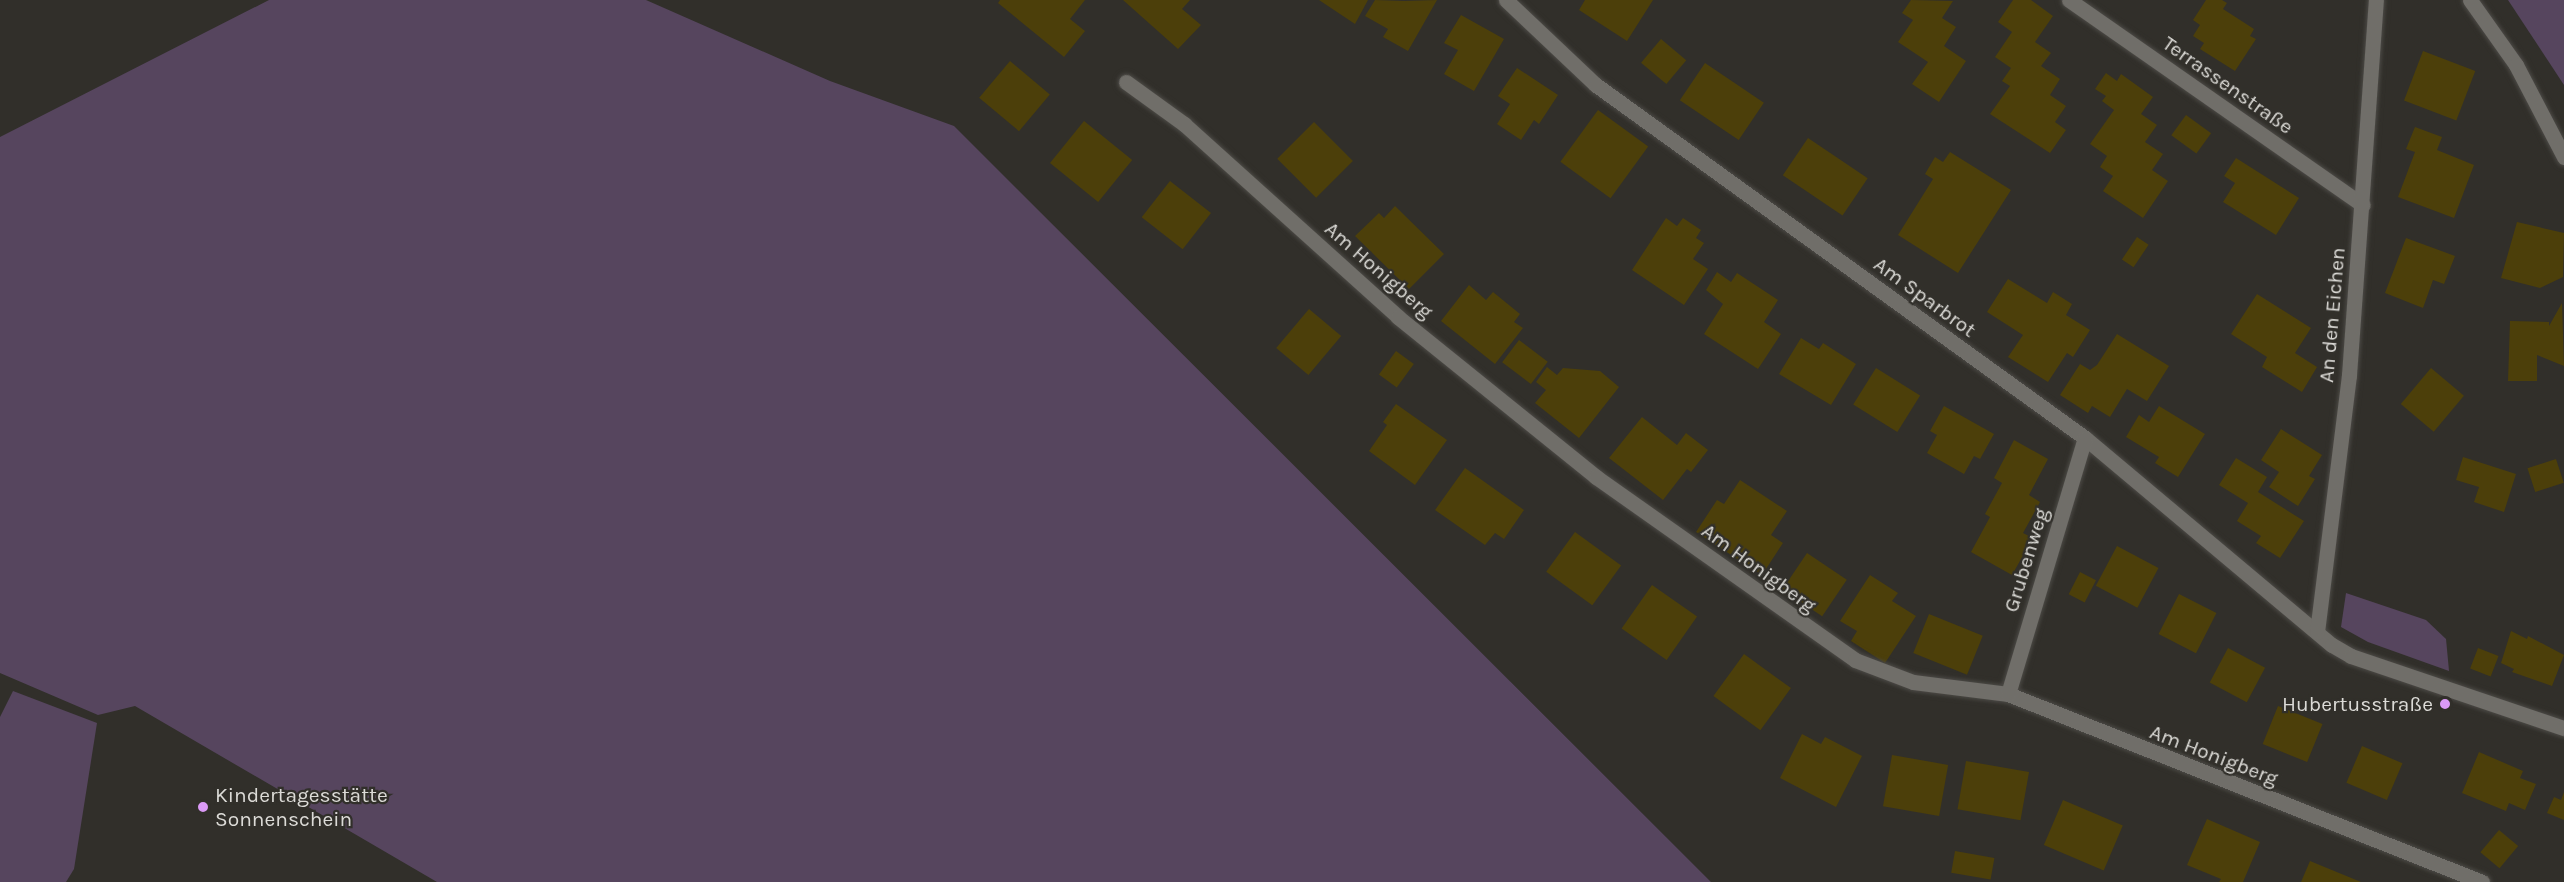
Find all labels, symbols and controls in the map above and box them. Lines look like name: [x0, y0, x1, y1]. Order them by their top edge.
street label: Terrassenstraße: [2158, 31, 2298, 139]
street label: Am Honigberg: [1320, 216, 1438, 324]
street label: An den Eichen: [2314, 246, 2350, 384]
street label: Am Sparbrot: [1869, 251, 1981, 343]
street label: Grubenweg: [1998, 505, 2054, 615]
street label: Am Honigberg: [1697, 518, 1821, 618]
place label: Hubertusstraße: [2282, 691, 2433, 717]
marker: Hubertusstraße: [2438, 697, 2452, 711]
street label: Am Honigberg: [2146, 719, 2282, 791]
place label: Kindertagesstätte Sonnenschein: [215, 782, 388, 832]
marker: Kindertagesstätte Sonnenschein: [196, 800, 210, 814]

